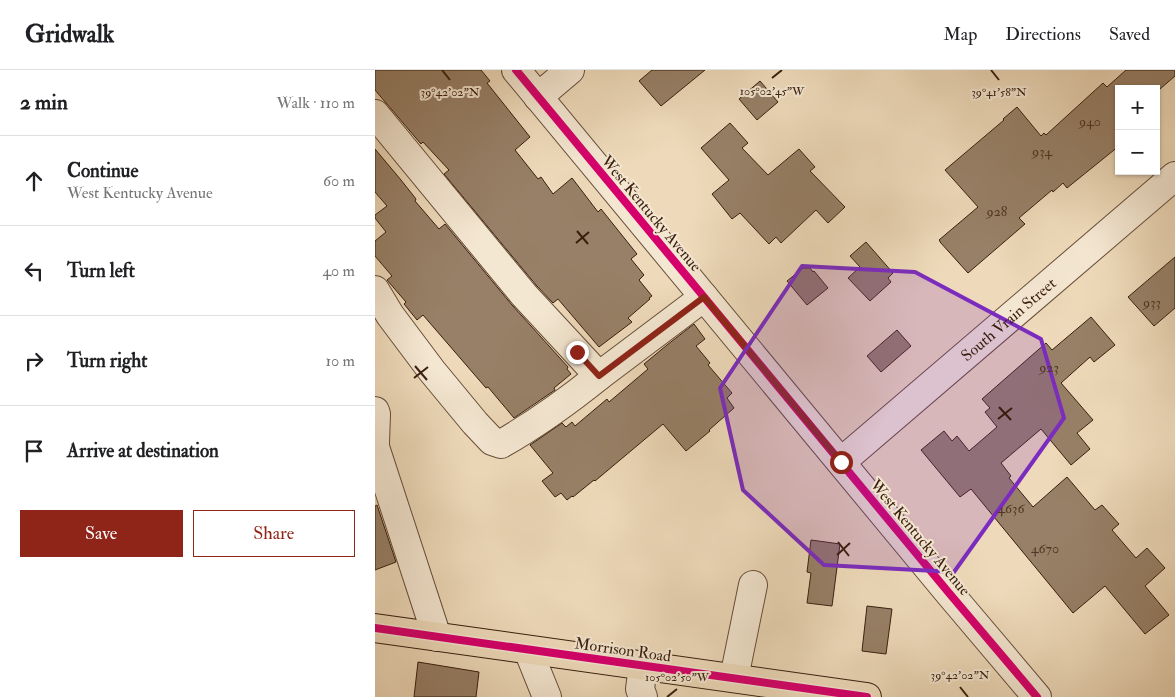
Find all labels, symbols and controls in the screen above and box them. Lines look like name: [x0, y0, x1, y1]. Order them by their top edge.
text: Gridwalk: [25, 19, 114, 50]
text: Map: [944, 23, 977, 46]
text: Directions: [1005, 23, 1081, 46]
text: Saved: [1109, 23, 1150, 46]
text: 105°02'45"W: [740, 84, 805, 99]
text: 39°42'02"N: [421, 85, 480, 100]
text: 39°41'58"N: [971, 85, 1027, 100]
map controls: [1115, 85, 1160, 175]
button: +: [1115, 85, 1160, 130]
text: 2 min: [20, 89, 68, 116]
text: Walk · 110 m: [277, 93, 355, 113]
house number: 940: [1078, 113, 1101, 130]
button: −: [1115, 130, 1160, 175]
house number: 934: [1031, 143, 1053, 160]
street label: West Kentucky Avenue: [596, 151, 706, 276]
text: Continue: [67, 159, 138, 183]
icon: ahead: [20, 167, 48, 195]
text: 60 m: [323, 171, 355, 191]
text: West Kentucky Avenue: [67, 183, 213, 203]
house number: 928: [986, 203, 1008, 220]
icon: left: [20, 257, 48, 285]
text: Turn left: [67, 259, 135, 283]
text: 40 m: [322, 261, 355, 281]
street label: South Vrain Street: [957, 273, 1060, 366]
house number: 933: [1142, 294, 1161, 311]
route end: [566, 341, 589, 364]
icon: right: [20, 347, 48, 375]
text: Turn right: [67, 349, 147, 373]
text: 10 m: [325, 351, 355, 371]
house number: 923: [1038, 359, 1059, 376]
icon: arrive: [20, 437, 48, 465]
text: Arrive at destination: [67, 439, 219, 463]
route start: [830, 451, 853, 474]
street label: West Kentucky Avenue: [865, 475, 975, 600]
house number: 4636: [997, 500, 1025, 517]
button: Save: [20, 510, 183, 557]
button: Share: [193, 510, 355, 557]
house number: 4670: [1031, 540, 1059, 557]
street label: Morrison Road: [573, 633, 673, 667]
text: 39°42'02"N: [931, 668, 990, 683]
text: 105°02'50"W: [645, 670, 710, 685]

